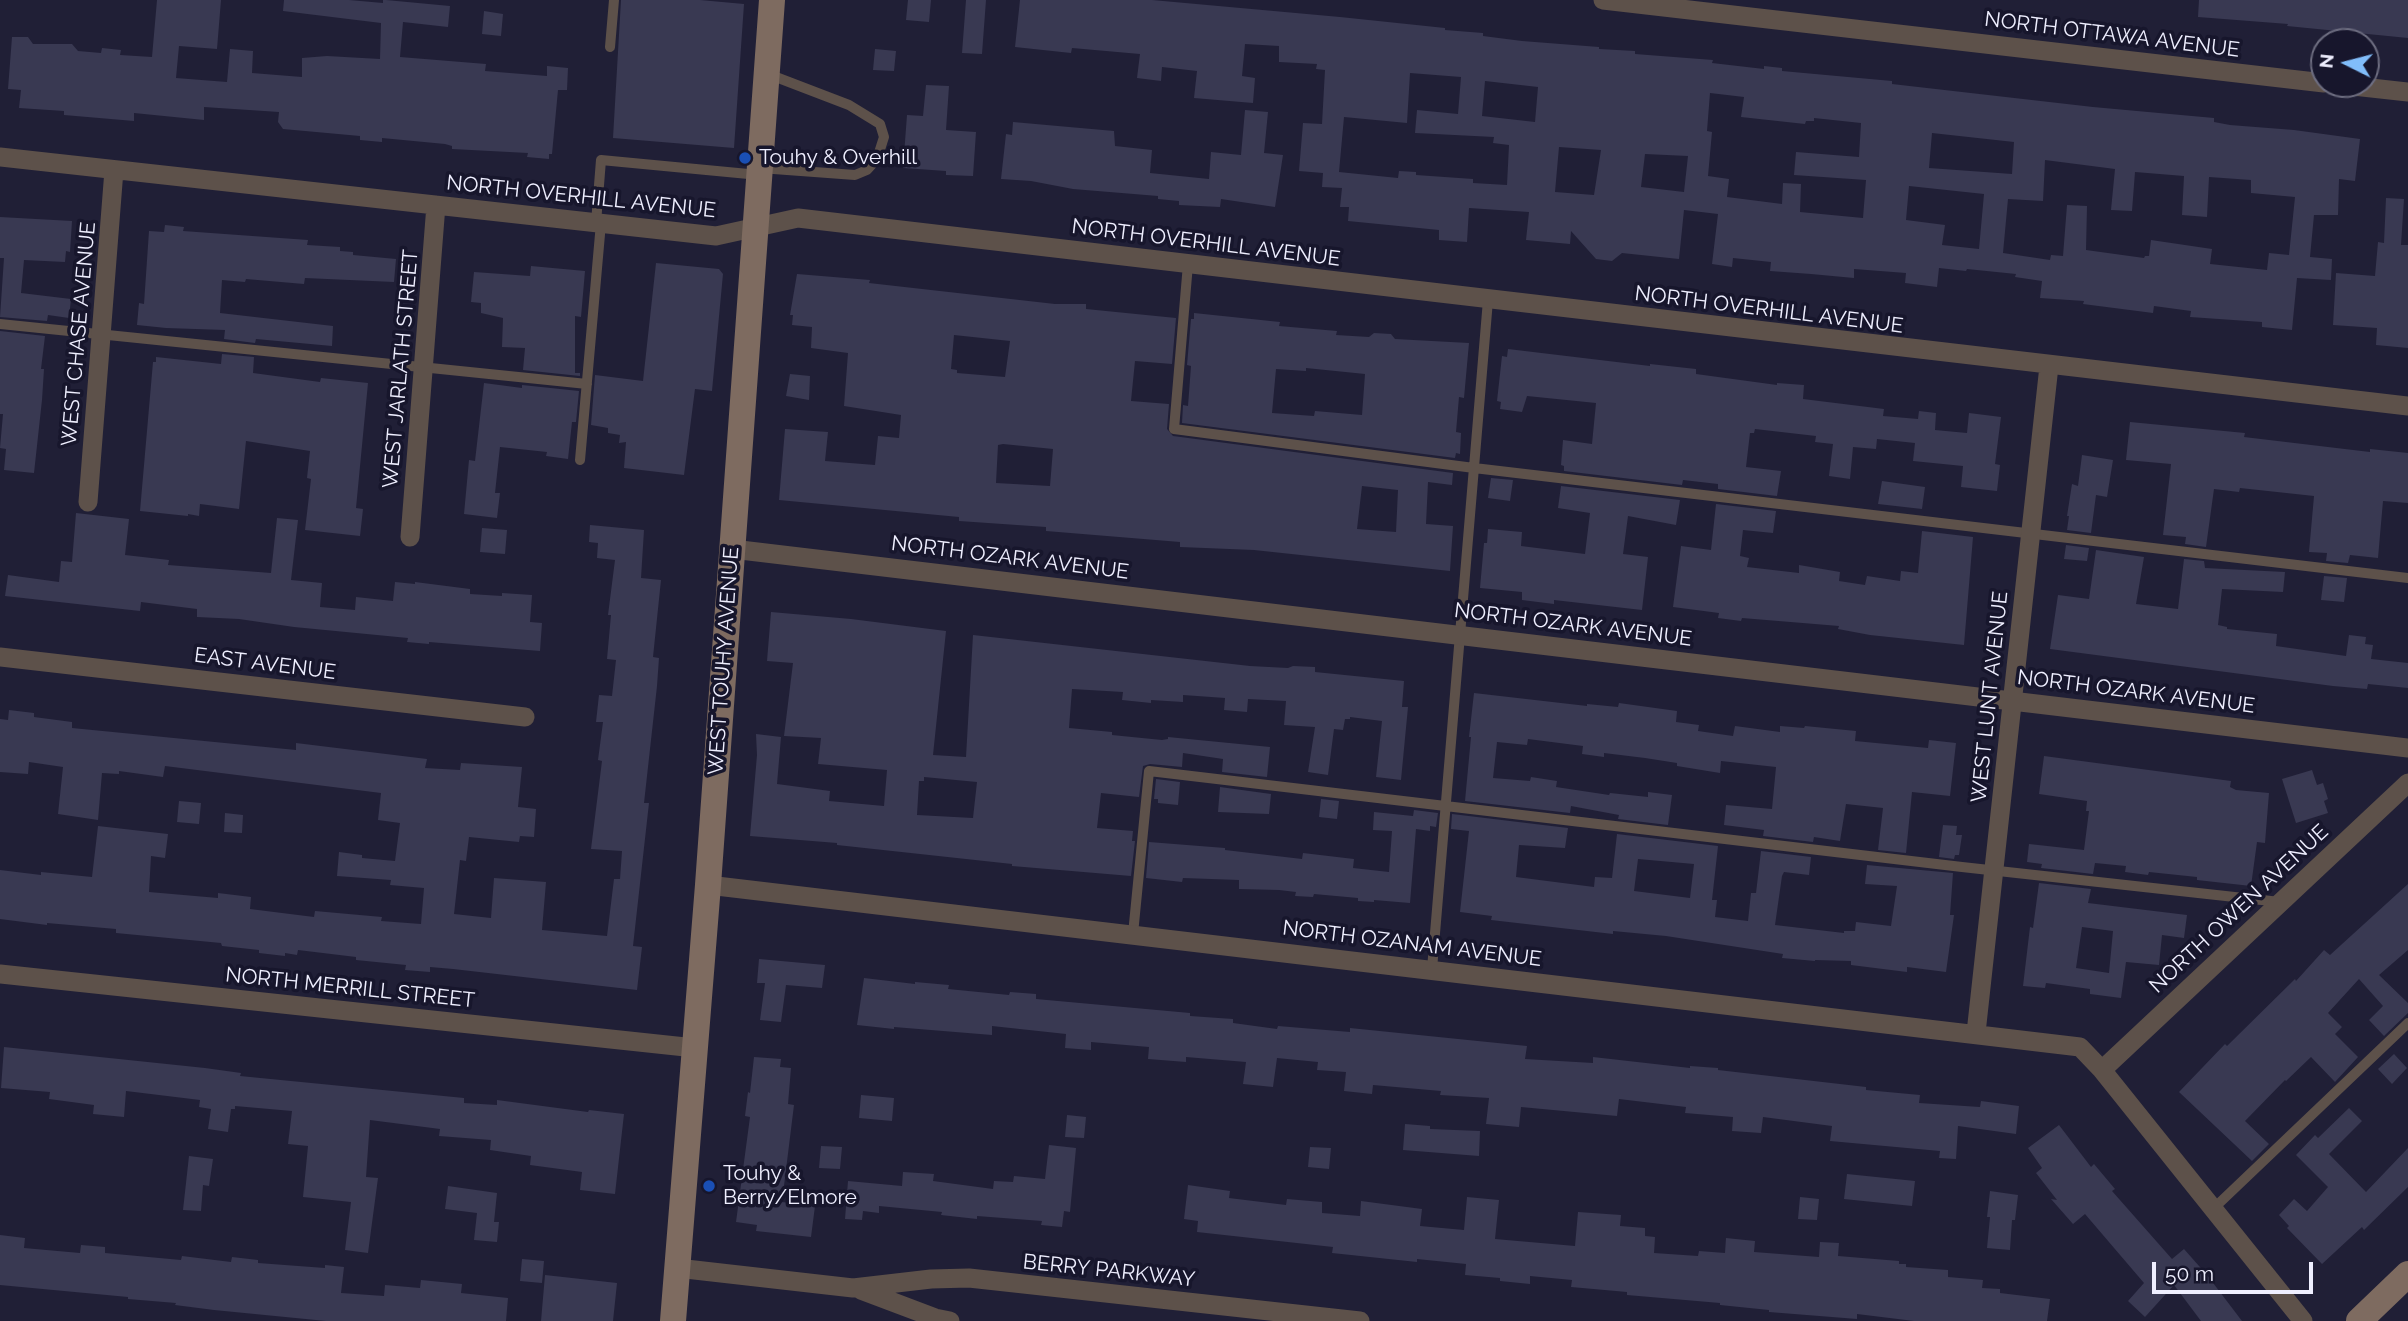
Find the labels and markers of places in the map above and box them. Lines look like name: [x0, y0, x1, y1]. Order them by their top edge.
place label: Touhy & Overhill: [759, 145, 917, 171]
marker: Touhy & Overhill: [737, 150, 753, 166]
place label: Touhy & Berry/Elmore: [723, 1161, 857, 1211]
marker: Touhy & Berry/Elmore: [701, 1178, 717, 1194]

